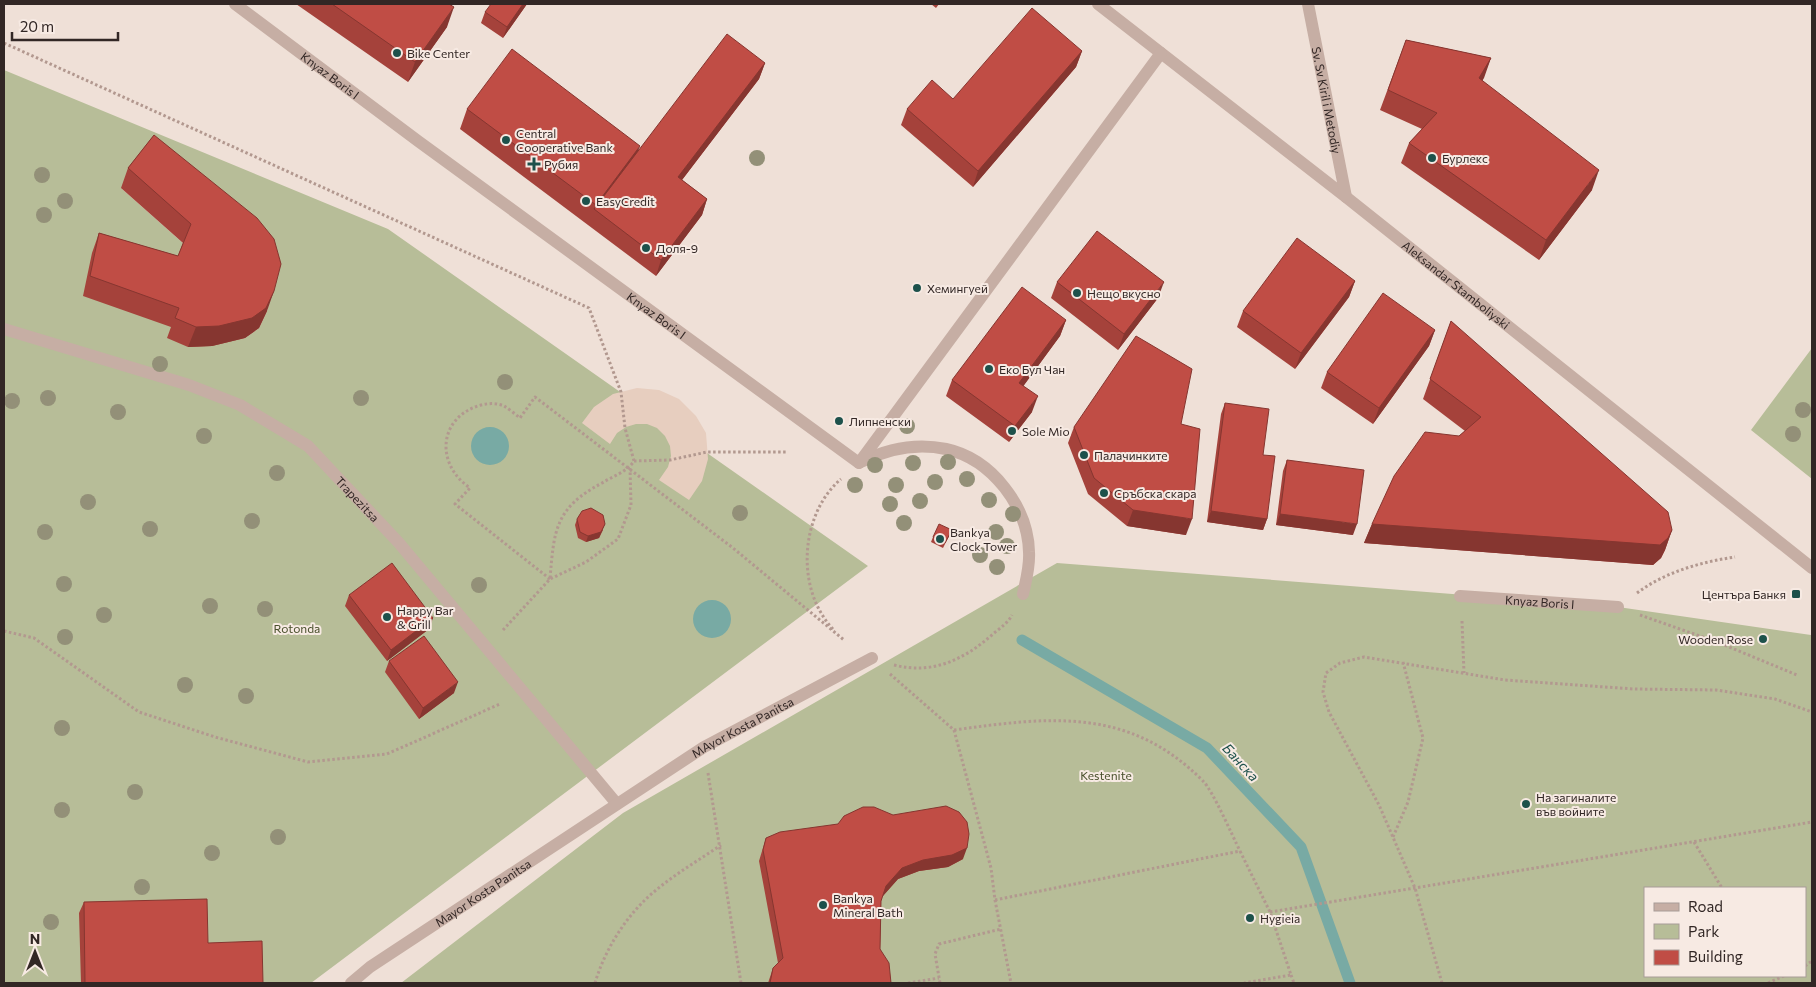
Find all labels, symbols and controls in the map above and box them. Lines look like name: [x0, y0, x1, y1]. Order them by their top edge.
scale bar: [12, 10, 119, 42]
text: 20 m: [20, 17, 54, 35]
place label: Bike Center: [407, 46, 470, 60]
street label: Sv. Sv Kiril i Metodiy: [1310, 46, 1344, 155]
marker: Bike Center: [391, 47, 403, 59]
street label: Knyaz Boris I: [298, 49, 362, 102]
place label: Central Cooperative Bank: [516, 126, 613, 154]
marker: Central Cooperative Bank: [500, 134, 512, 146]
place label: Бурлекс: [1442, 151, 1488, 165]
marker: Бурлекс: [1426, 152, 1438, 164]
place label: Рубия: [544, 157, 578, 171]
marker: Рубия: [528, 158, 540, 170]
place label: EasyCredit: [596, 194, 655, 208]
marker: EasyCredit: [580, 195, 592, 207]
street label: Aleksandar Stamboliyski: [1400, 238, 1513, 332]
place label: Доля-9: [656, 241, 698, 255]
marker: Доля-9: [640, 242, 652, 254]
place label: Хемингуей: [927, 281, 988, 295]
marker: Хемингуей: [911, 282, 923, 294]
place label: Нещо вкусно: [1087, 286, 1161, 300]
marker: Нещо вкусно: [1071, 287, 1083, 299]
street label: Knyaz Boris I: [624, 289, 689, 341]
place label: Еко Бул Чан: [999, 362, 1065, 376]
marker: Еко Бул Чан: [983, 363, 995, 375]
place label: Липненски: [849, 414, 911, 428]
marker: Липненски: [833, 415, 845, 427]
place label: Sole Mio: [1022, 424, 1070, 438]
marker: Sole Mio: [1006, 425, 1018, 437]
place label: Палачинките: [1094, 448, 1168, 462]
marker: Палачинките: [1078, 449, 1090, 461]
street label: Trapezitsa: [333, 473, 382, 524]
place label: Сръбска скара: [1114, 486, 1197, 500]
marker: Сръбска скара: [1098, 487, 1110, 499]
place label: Bankya Clock Tower: [950, 525, 1018, 553]
marker: Bankya Clock Tower: [934, 533, 946, 545]
place label: Центъра Банкя: [1702, 587, 1786, 601]
marker: Центъра Банкя: [1790, 588, 1802, 600]
street label: Knyaz Boris I: [1505, 592, 1575, 611]
place label: Happy Bar & Grill: [397, 603, 454, 631]
marker: Happy Bar & Grill: [381, 611, 393, 623]
park label: Rotonda: [274, 621, 320, 635]
place label: Wooden Rose: [1678, 632, 1753, 646]
marker: Wooden Rose: [1757, 633, 1769, 645]
street label: MAyor Kosta Panitsa: [689, 694, 796, 760]
water label: Банска: [1219, 740, 1263, 784]
park label: Kestenite: [1080, 768, 1132, 782]
place label: На загиналите във войните: [1536, 790, 1616, 818]
marker: На загиналите във войните: [1520, 798, 1532, 810]
street label: Mayor Kosta Panitsa: [432, 856, 533, 929]
legend: [1644, 887, 1806, 977]
place label: Bankya Mineral Bath: [833, 891, 903, 919]
text: Road: [1688, 897, 1723, 915]
marker: Bankya Mineral Bath: [817, 899, 829, 911]
place label: Hygieia: [1260, 911, 1300, 925]
marker: Hygieia: [1244, 912, 1256, 924]
text: Park: [1688, 922, 1719, 940]
north arrow: [10, 927, 60, 977]
text: N: [30, 930, 40, 947]
text: Building: [1688, 947, 1743, 965]

